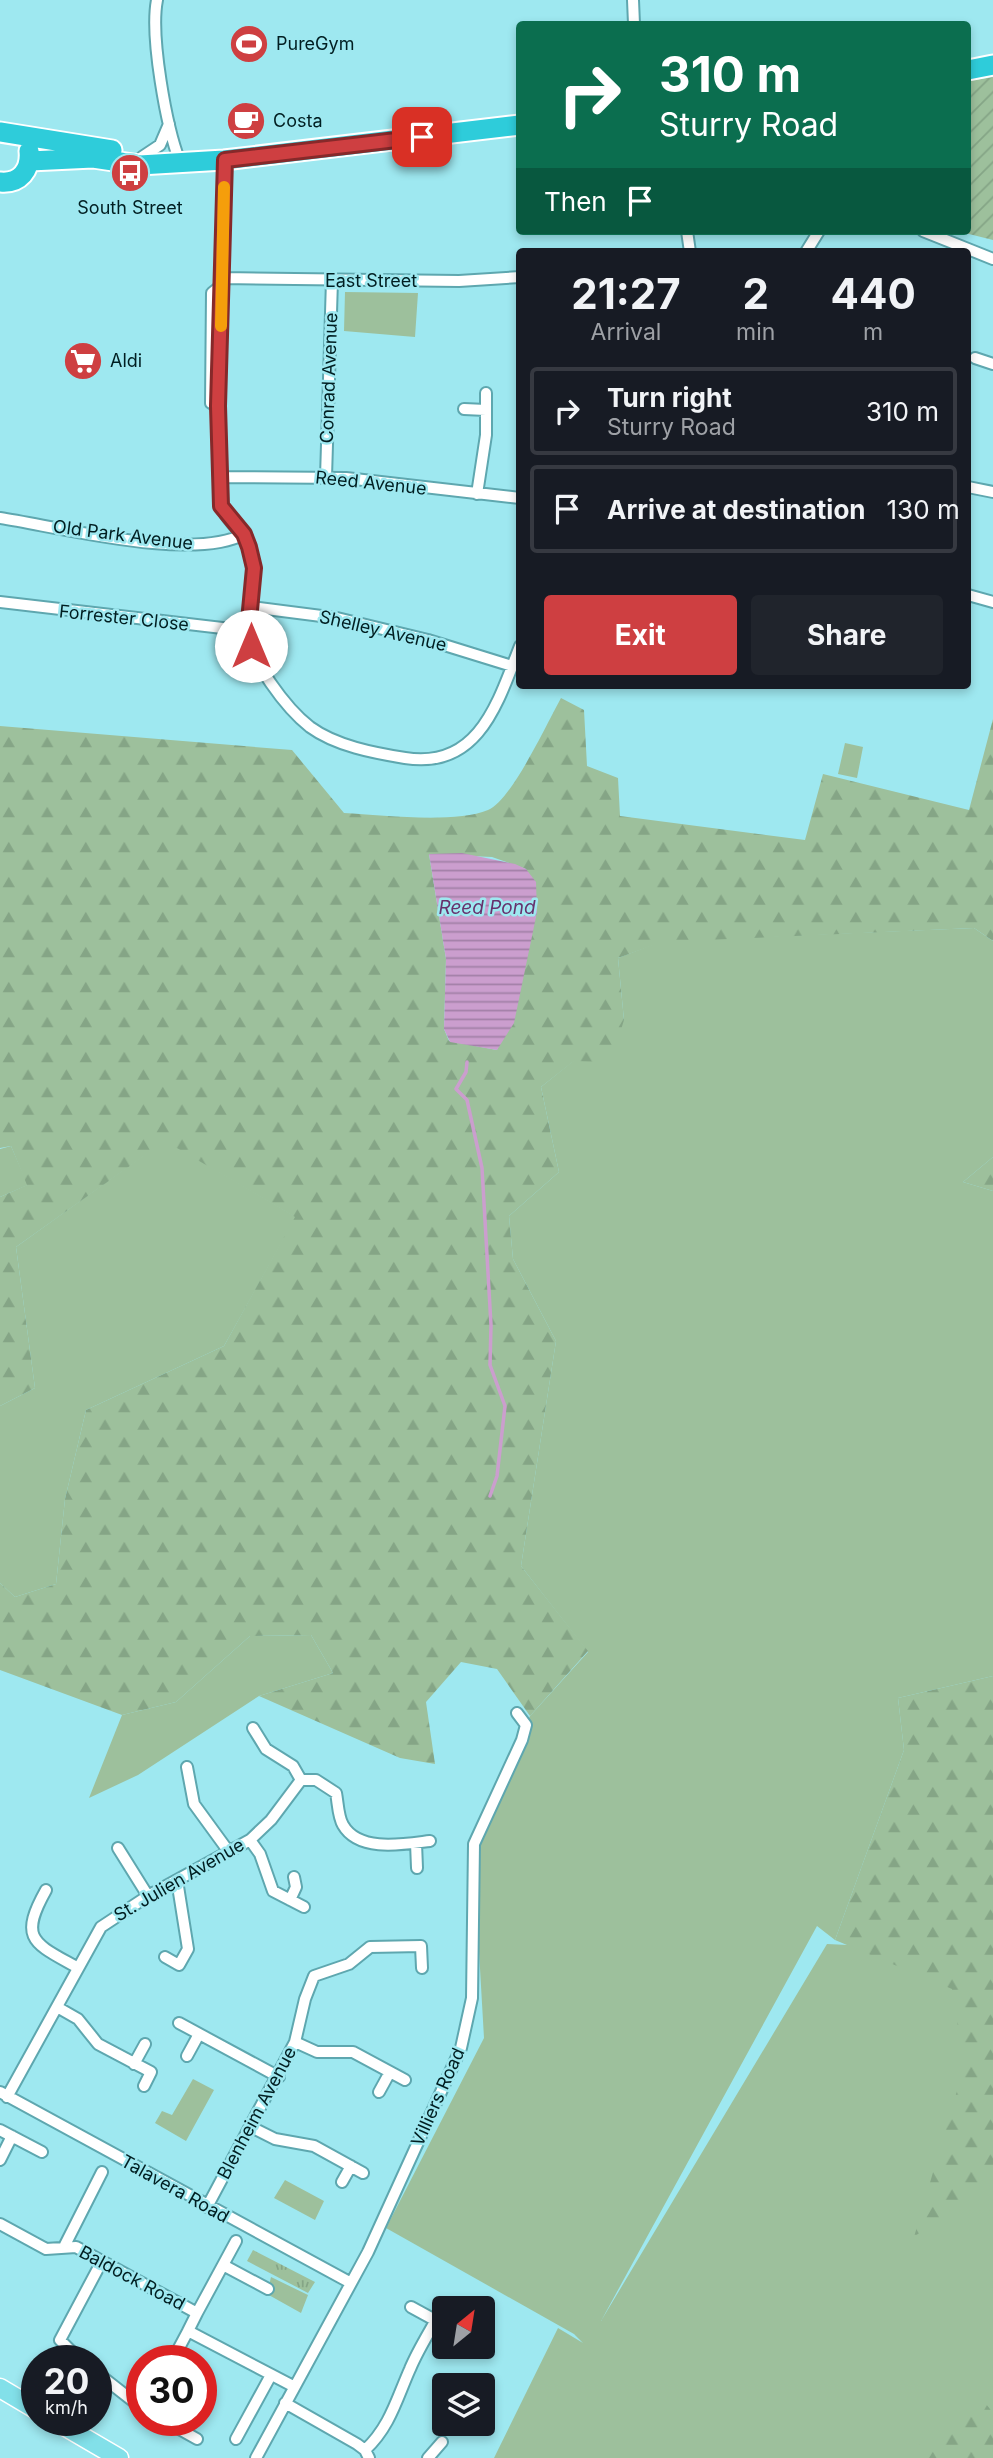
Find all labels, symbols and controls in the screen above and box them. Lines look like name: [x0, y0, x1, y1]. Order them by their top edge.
sports icon: PureGym: [228, 23, 270, 65]
place label: PureGym: [276, 33, 354, 54]
text: 310 m: [659, 45, 801, 104]
icon: right: [544, 49, 635, 140]
cafe icon: Costa: [225, 100, 267, 142]
text: Sturry Road: [659, 105, 838, 144]
pin: [392, 107, 452, 167]
place label: Costa: [273, 110, 323, 131]
icon: arrive: [403, 118, 441, 156]
bus stop icon: South Street: [109, 152, 151, 194]
icon: arrive: [621, 182, 659, 220]
text: Then: [544, 186, 607, 217]
place label: South Street: [77, 197, 183, 218]
text: 21:27: [571, 268, 681, 319]
text: 2: [742, 268, 769, 319]
text: 440: [831, 268, 916, 319]
street label: East Street: [325, 270, 417, 291]
street label: Conrad Avenue: [316, 312, 341, 444]
text: Arrival: [591, 318, 661, 346]
text: min: [736, 318, 775, 346]
text: m: [863, 318, 883, 346]
supermarket icon: Aldi: [62, 340, 104, 382]
place label: Aldi: [110, 350, 142, 371]
text: Turn right: [607, 382, 732, 413]
icon: right: [548, 392, 586, 430]
text: 310 m: [866, 396, 939, 427]
text: Sturry Road: [607, 413, 736, 441]
street label: Reed Avenue: [314, 466, 428, 499]
icon: arrive: [548, 490, 586, 528]
text: Arrive at destination: [607, 494, 866, 525]
text: 130 m: [887, 494, 960, 525]
street label: Old Park Avenue: [52, 515, 194, 554]
button: Exit: [544, 595, 737, 675]
button: Share: [751, 595, 943, 675]
street label: Forrester Close: [58, 600, 190, 635]
street label: Shelley Avenue: [317, 606, 449, 655]
position arrow: [214, 609, 288, 683]
water label: Reed Pond: [438, 896, 536, 919]
street label: St. Julien Avenue: [110, 1834, 248, 1925]
street label: Blenheim Avenue: [213, 2043, 300, 2183]
street label: Villiers Road: [407, 2045, 469, 2149]
street label: Talavera Road: [118, 2150, 233, 2227]
street label: Baldock Road: [76, 2241, 189, 2314]
north arrow: [432, 2296, 495, 2359]
map controls: [432, 2296, 495, 2436]
speed limit sign: 30: [126, 2345, 217, 2436]
text: 20: [44, 2360, 89, 2402]
button: layers: [432, 2373, 495, 2436]
text: km/h: [45, 2397, 88, 2418]

